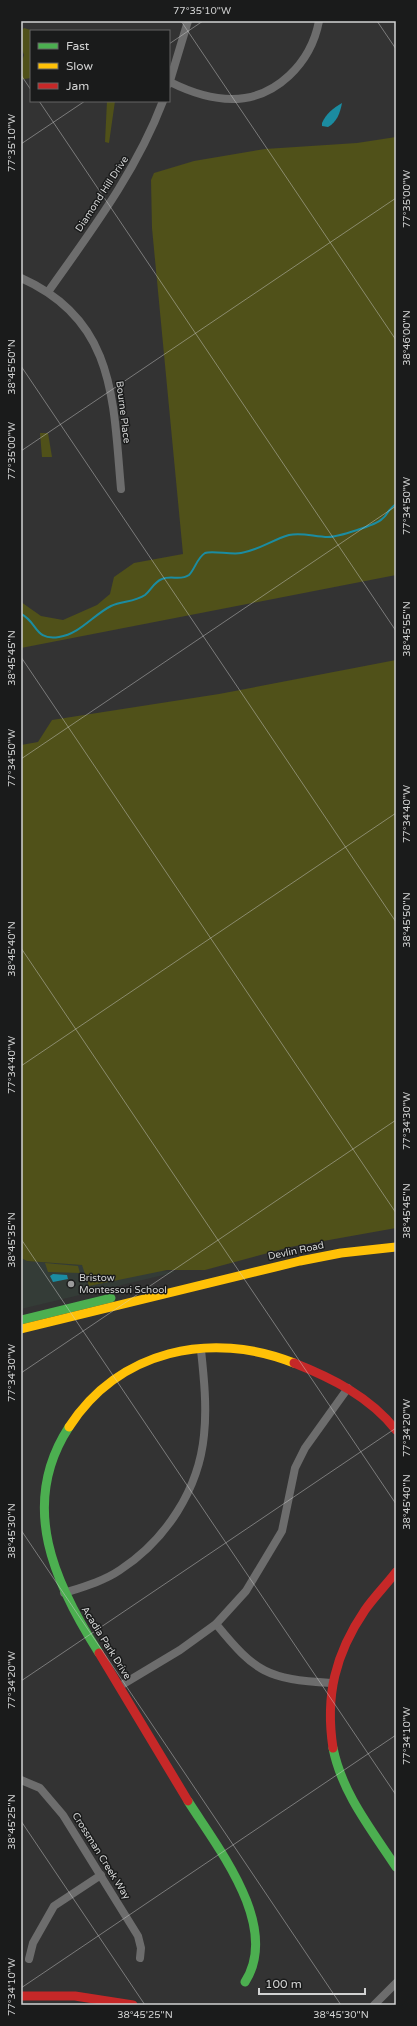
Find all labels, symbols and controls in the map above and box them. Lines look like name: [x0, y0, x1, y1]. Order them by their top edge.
text: 77°35'10"W: [173, 5, 231, 17]
legend: [30, 30, 170, 102]
text: Fast: [66, 39, 90, 53]
text: Slow: [66, 59, 93, 73]
text: Jam: [66, 79, 89, 93]
text: 77°35'10"W: [6, 114, 18, 172]
street label: Diamond Hill Drive: [73, 154, 131, 234]
text: 77°35'00"W: [401, 170, 413, 228]
text: 38°46'00"N: [401, 310, 413, 366]
text: 38°45'50"N: [6, 339, 18, 395]
street label: Bourne Place: [113, 380, 133, 444]
text: 77°35'00"W: [6, 422, 18, 480]
text: 77°34'50"W: [401, 477, 413, 535]
text: 38°45'55"N: [401, 601, 413, 657]
text: 38°45'45"N: [6, 630, 18, 686]
text: 77°34'50"W: [6, 729, 18, 787]
text: 77°34'40"W: [401, 785, 413, 843]
text: 38°45'50"N: [401, 892, 413, 948]
text: 38°45'40"N: [6, 921, 18, 977]
text: 77°34'40"W: [6, 1036, 18, 1094]
text: 77°34'30"W: [401, 1092, 413, 1150]
text: 38°45'45"N: [401, 1183, 413, 1239]
text: 38°45'35"N: [6, 1212, 18, 1268]
street label: Devlin Road: [267, 1239, 325, 1263]
place label: Bristow Montessori School: [79, 1272, 167, 1296]
marker: Bristow Montessori School: [66, 1279, 76, 1289]
text: 77°34'30"W: [6, 1344, 18, 1402]
text: 77°34'20"W: [401, 1399, 413, 1457]
text: 38°45'40"N: [401, 1474, 413, 1530]
text: 38°45'30"N: [6, 1503, 18, 1559]
street label: Acadia Park Drive: [79, 1604, 133, 1682]
text: 77°34'20"W: [6, 1651, 18, 1709]
text: 77°34'10"W: [401, 1707, 413, 1765]
text: 38°45'25"N: [6, 1794, 18, 1850]
street label: Crossman Creek Way: [69, 1810, 133, 1902]
text: 77°34'10"W: [6, 1958, 18, 2016]
scale bar: [259, 1970, 365, 1996]
text: 100 m: [265, 1977, 302, 1991]
text: 38°45'25"N: [117, 2009, 173, 2021]
text: 38°45'30"N: [313, 2009, 369, 2021]

